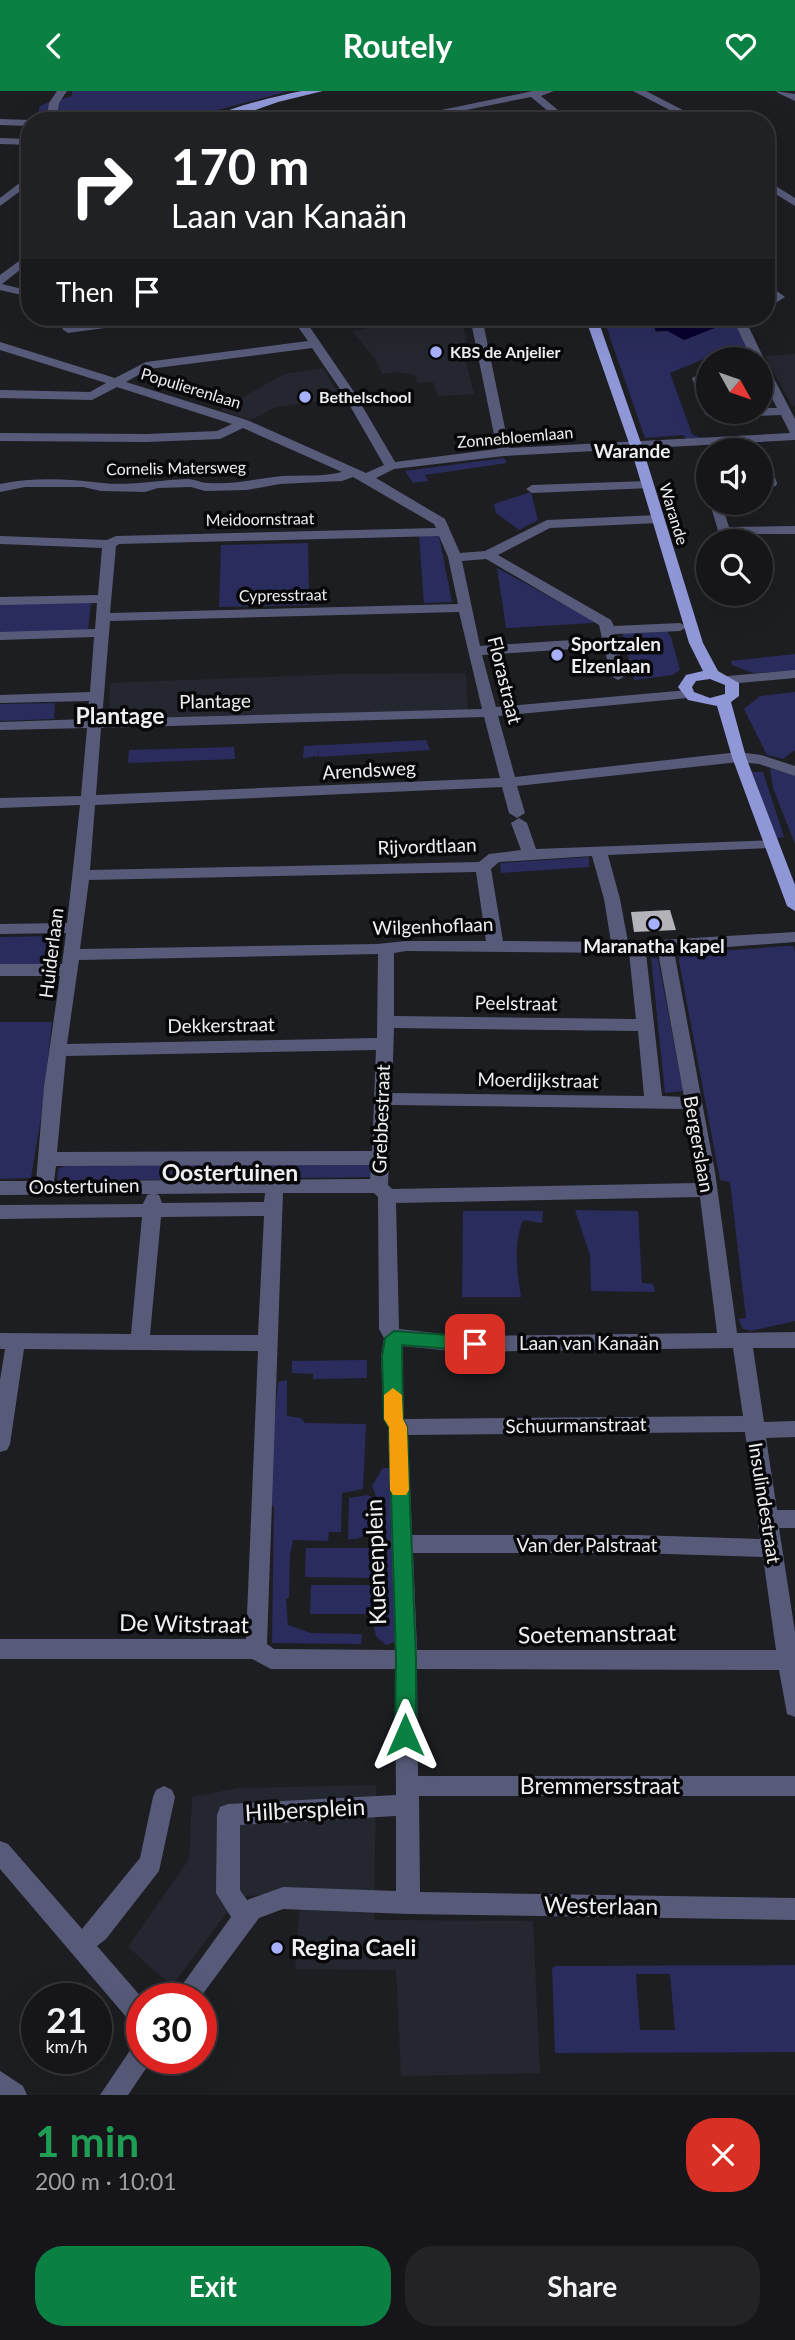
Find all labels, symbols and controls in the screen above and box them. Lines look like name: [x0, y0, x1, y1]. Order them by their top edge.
text: Routely: [343, 26, 452, 65]
icon: back: [35, 27, 73, 65]
icon: heart: [722, 27, 760, 65]
text: 170 m: [171, 137, 309, 195]
icon: right: [56, 140, 147, 231]
text: Laan van Kanaän: [171, 196, 407, 235]
icon: arrive: [128, 273, 166, 311]
text: Then: [56, 276, 114, 308]
place label: KBS de Anjelier: [450, 342, 560, 361]
marker: KBS de Anjelier: [428, 344, 444, 360]
north arrow: [696, 347, 774, 423]
map controls: [696, 347, 773, 606]
street label: Populierenlaan: [139, 363, 244, 412]
place label: Bethelschool: [319, 387, 412, 406]
marker: Bethelschool: [297, 389, 313, 405]
street label: Zonnebloemlaan: [456, 422, 574, 451]
button: sound: [696, 438, 773, 515]
district label: Warande: [594, 439, 670, 462]
street label: Cornelis Matersweg: [106, 457, 246, 478]
street label: Warande: [656, 481, 693, 547]
street label: Meidoornstraat: [206, 508, 315, 529]
button: search: [696, 529, 773, 606]
street label: Cypresstraat: [239, 584, 328, 605]
place label: Sportzalen Elzenlaan: [571, 632, 661, 677]
street label: Florastraat: [484, 634, 528, 726]
marker: Sportzalen Elzenlaan: [549, 647, 565, 663]
street label: Plantage: [179, 688, 251, 713]
district label: Plantage: [76, 701, 164, 729]
street label: Arendsweg: [322, 756, 416, 783]
street label: Rijvordtlaan: [377, 832, 477, 859]
street label: Huiderlaan: [34, 906, 67, 1000]
street label: Wilgenhoflaan: [372, 912, 494, 939]
marker: Maranatha kapel: [646, 916, 662, 932]
place label: Maranatha kapel: [583, 934, 725, 957]
street label: Peelstraat: [474, 990, 558, 1015]
street label: Dekkerstraat: [167, 1012, 275, 1037]
street label: Grebbestraat: [367, 1064, 394, 1174]
street label: Moerdijkstraat: [477, 1067, 599, 1092]
street label: Bergerslaan: [680, 1094, 719, 1194]
district label: Oostertuinen: [162, 1158, 298, 1186]
street label: Oostertuinen: [28, 1173, 140, 1198]
pin: [445, 1314, 505, 1374]
icon: arrive: [456, 1325, 494, 1363]
street label: Laan van Kanaän: [519, 1331, 659, 1354]
street label: Schuurmanstraat: [505, 1412, 647, 1437]
street label: Insulindestraat: [745, 1441, 786, 1565]
street label: Kuenenplein: [359, 1498, 391, 1626]
street label: Van der Palstraat: [517, 1533, 658, 1556]
street label: De Witstraat: [119, 1608, 250, 1638]
street label: Soetemanstraat: [518, 1618, 677, 1648]
position arrow: [368, 1698, 442, 1772]
street label: Bremmersstraat: [520, 1771, 681, 1799]
street label: Hilbersplein: [244, 1792, 366, 1826]
street label: Westerlaan: [544, 1890, 658, 1920]
place label: Regina Caeli: [291, 1933, 416, 1961]
marker: Regina Caeli: [269, 1940, 285, 1956]
speed limit sign: 30: [126, 1983, 217, 2074]
text: 21: [46, 1998, 87, 2040]
text: km/h: [45, 2035, 88, 2057]
text: 1 min: [35, 2116, 139, 2166]
button: close: [686, 2118, 760, 2192]
text: 200 m · 10:01: [35, 2167, 177, 2195]
button: Exit: [35, 2246, 391, 2326]
button: Share: [405, 2246, 760, 2326]

